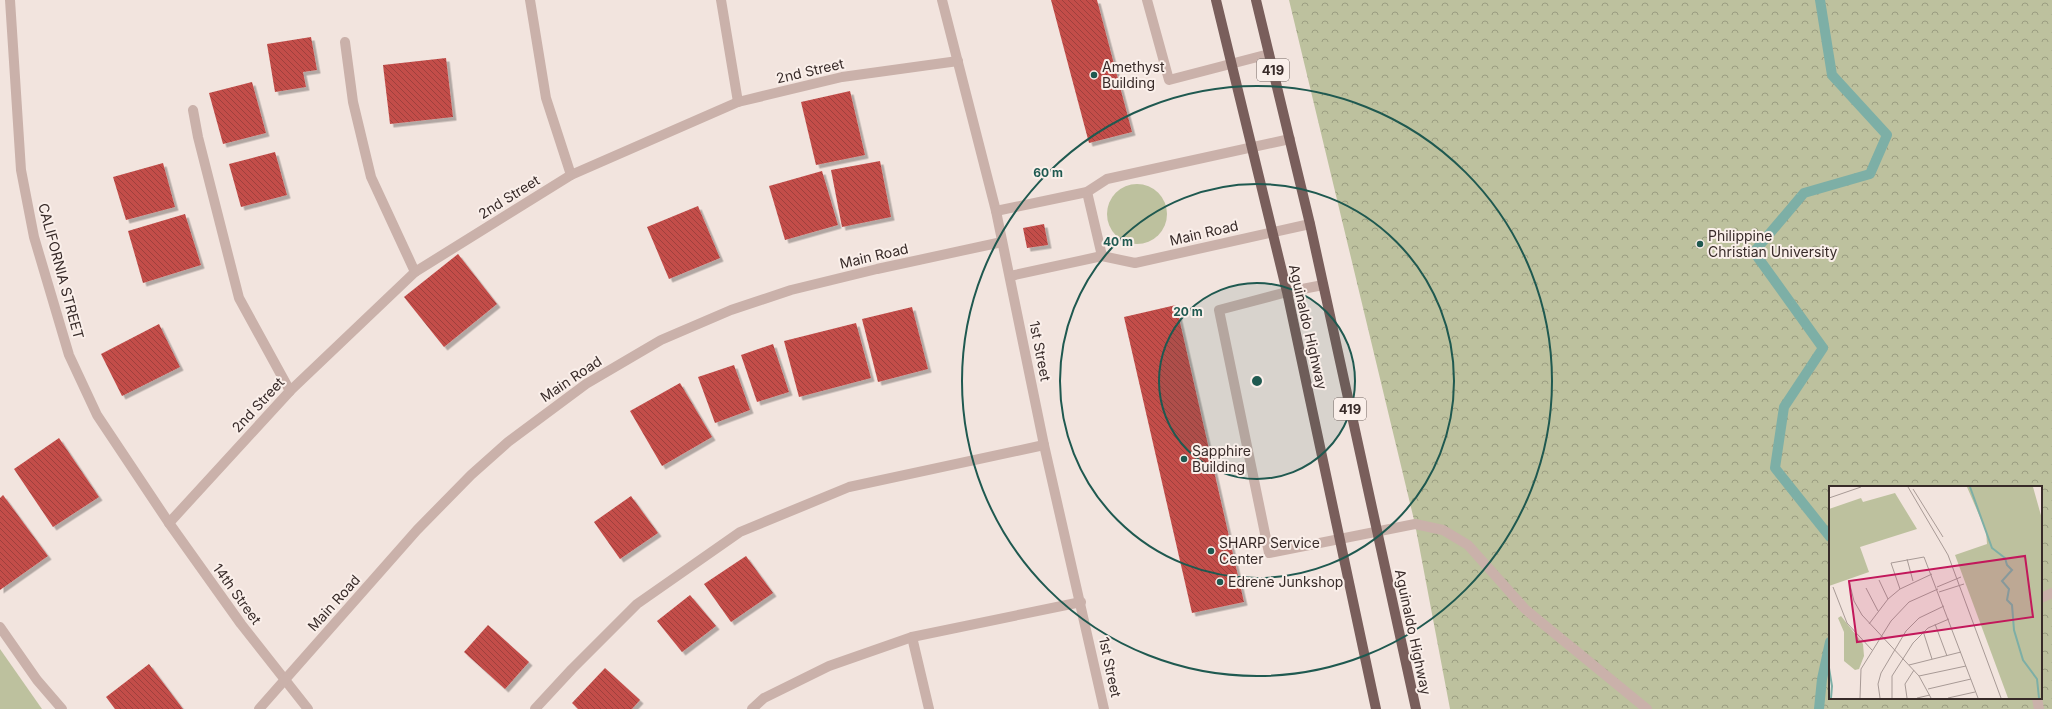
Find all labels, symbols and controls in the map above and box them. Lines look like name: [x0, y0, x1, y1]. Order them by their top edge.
street label: 2nd Street: [774, 54, 846, 87]
place label: Amethyst Building: [1102, 58, 1165, 91]
road number: 419: [1257, 59, 1289, 81]
marker: Amethyst Building: [1089, 70, 1099, 80]
text: 60 m: [1033, 165, 1063, 180]
street label: 2nd Street: [475, 171, 543, 222]
street label: CALIFORNIA STREET: [35, 201, 88, 341]
street label: Main Road: [1168, 216, 1240, 249]
place label: Philippine Christian University: [1708, 227, 1838, 260]
text: 40 m: [1103, 234, 1133, 249]
street label: Main Road: [838, 239, 910, 272]
marker: Philippine Christian University: [1695, 239, 1705, 249]
street label: Aguinaldo Highway: [1286, 263, 1331, 391]
text: 20 m: [1173, 304, 1203, 319]
street label: 1st Street: [1026, 319, 1055, 383]
street label: Main Road: [537, 352, 604, 405]
street label: 2nd Street: [228, 373, 288, 436]
centre of rings: [1250, 374, 1264, 388]
road number: 419: [1334, 398, 1366, 420]
place label: Sapphire Building: [1192, 442, 1251, 475]
marker: Sapphire Building: [1179, 454, 1189, 464]
inset map: [1829, 486, 2042, 699]
place label: SHARP Service Center: [1219, 534, 1320, 567]
marker: SHARP Service Center: [1206, 546, 1216, 556]
street label: 14th Street: [210, 560, 265, 628]
street label: Aguinaldo Highway: [1392, 568, 1435, 696]
street label: Main Road: [304, 571, 363, 634]
place label: Edrene Junkshop: [1228, 573, 1343, 590]
marker: Edrene Junkshop: [1215, 577, 1225, 587]
street label: 1st Street: [1096, 635, 1125, 699]

